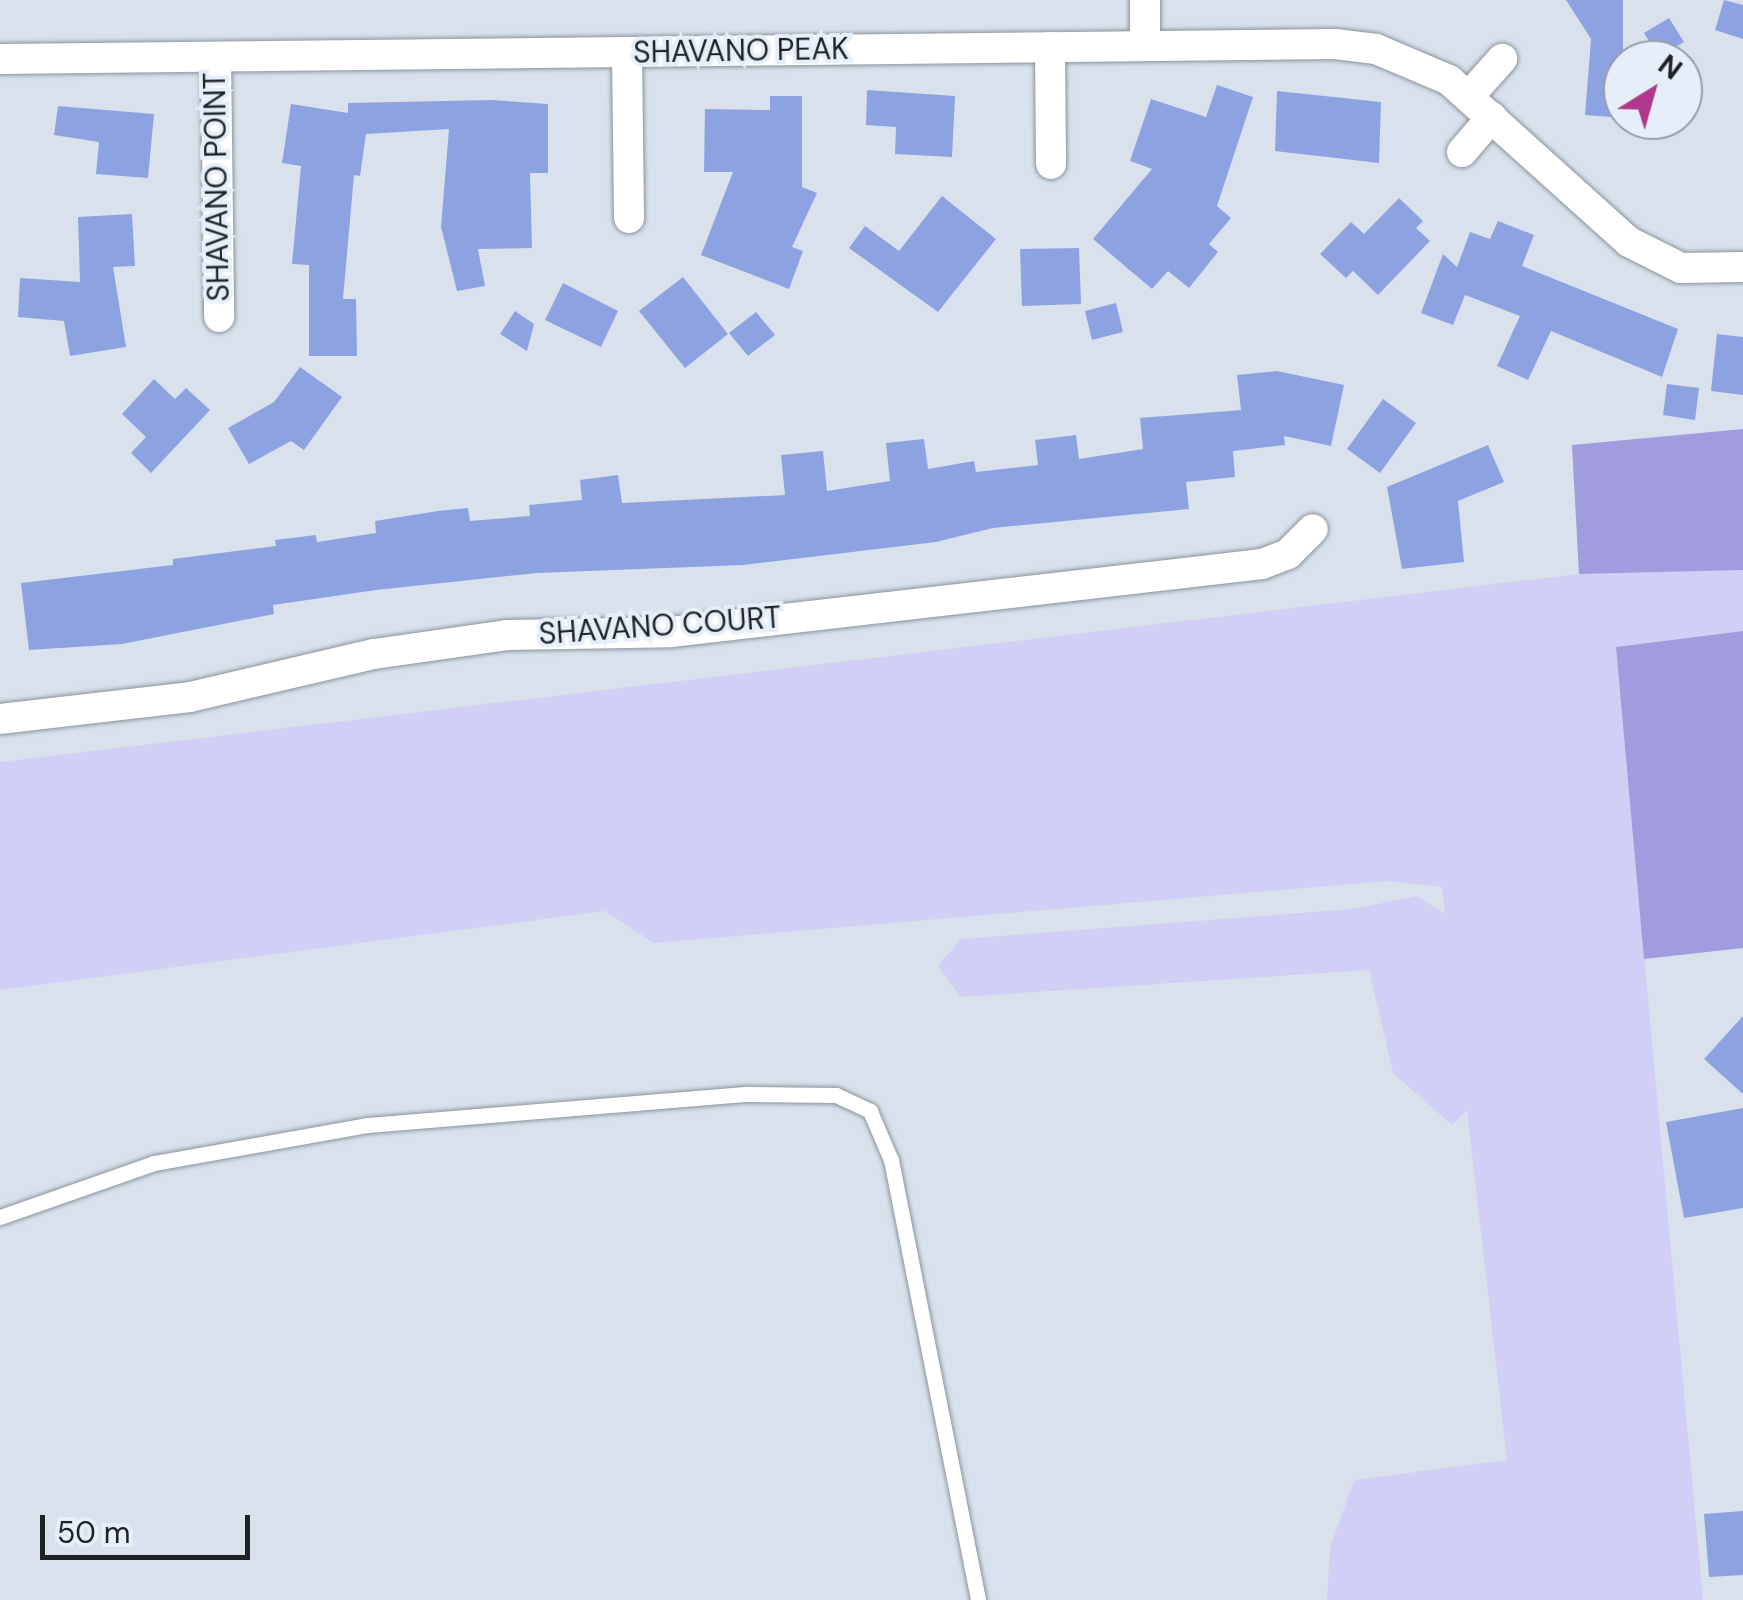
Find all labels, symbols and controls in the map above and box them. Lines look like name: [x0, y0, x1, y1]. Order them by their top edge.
street label: SHAVANO PEAK: [633, 31, 849, 71]
north arrow: [1603, 40, 1703, 140]
text: N: [1651, 46, 1689, 88]
street label: SHAVANO POINT: [197, 72, 237, 302]
street label: SHAVANO COURT: [538, 600, 782, 652]
scale bar: [45, 1495, 255, 1557]
text: 50 m: [57, 1513, 131, 1552]

